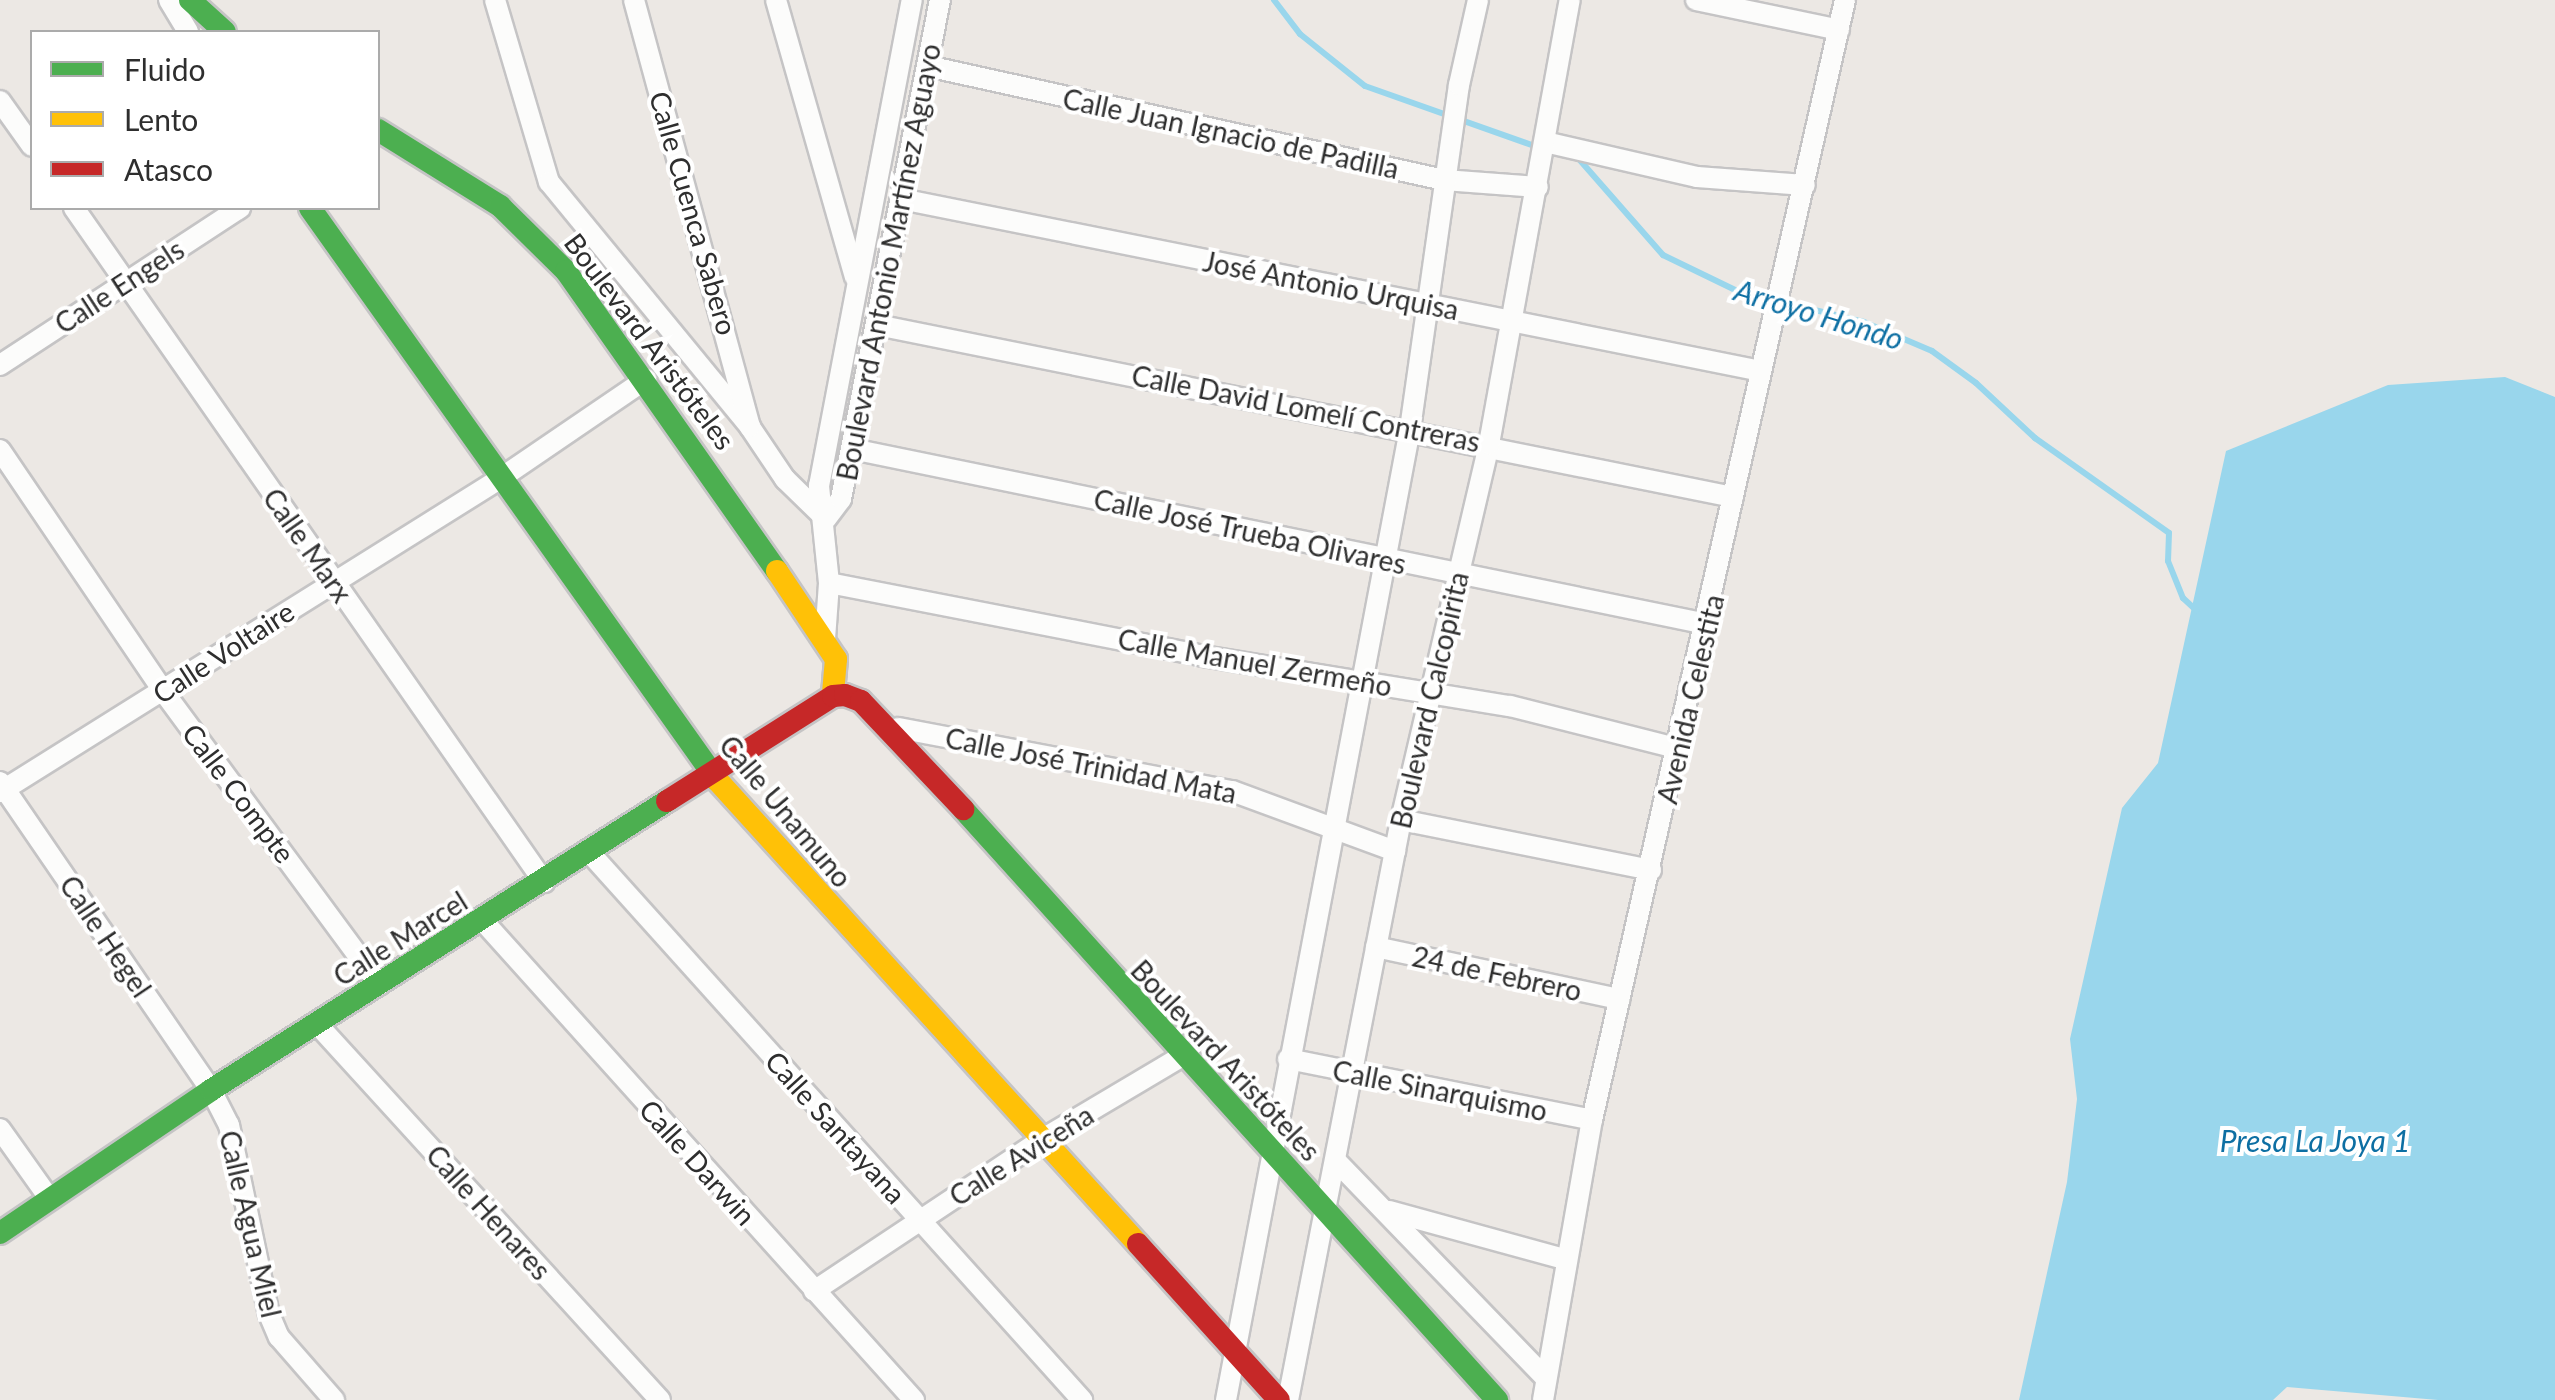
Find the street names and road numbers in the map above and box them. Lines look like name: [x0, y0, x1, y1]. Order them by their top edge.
street label: Boulevard Antonio Martínez Aguayo: [829, 40, 947, 484]
street label: Calle Juan Ignacio de Padilla: [1059, 81, 1403, 185]
street label: Calle Cuenca Sabero: [643, 87, 745, 339]
street label: Boulevard Aristóteles: [558, 226, 742, 456]
street label: Calle Engels: [48, 232, 190, 340]
street label: José Antonio Urquisa: [1200, 244, 1462, 326]
street label: Calle David Lomelí Contreras: [1129, 358, 1483, 458]
street label: Calle José Trueba Olivares: [1090, 481, 1410, 581]
street label: Calle Marx: [257, 482, 359, 608]
street label: Boulevard Calcopirita: [1383, 568, 1475, 832]
street label: Avenida Celestita: [1650, 591, 1730, 807]
street label: Calle Voltaire: [146, 594, 300, 710]
street label: Calle Manuel Zermeño: [1115, 621, 1395, 703]
street label: Calle Compte: [176, 717, 302, 869]
street label: Calle José Trinidad Mata: [942, 720, 1240, 810]
street label: Calle Unamuno: [713, 728, 859, 894]
street label: Calle Hegel: [53, 869, 159, 1003]
street label: Calle Marcel: [327, 884, 473, 992]
street label: 24 de Febrero: [1409, 939, 1585, 1007]
street label: Boulevard Aristóteles: [1124, 952, 1328, 1168]
street label: Calle Santayana: [759, 1044, 913, 1210]
street label: Calle Sinarquismo: [1330, 1053, 1550, 1127]
street label: Calle Darwin: [633, 1092, 763, 1232]
street label: Calle Aviceña: [942, 1097, 1100, 1213]
street label: Calle Agua Miel: [213, 1127, 289, 1321]
street label: Calle Henares: [420, 1138, 558, 1286]

